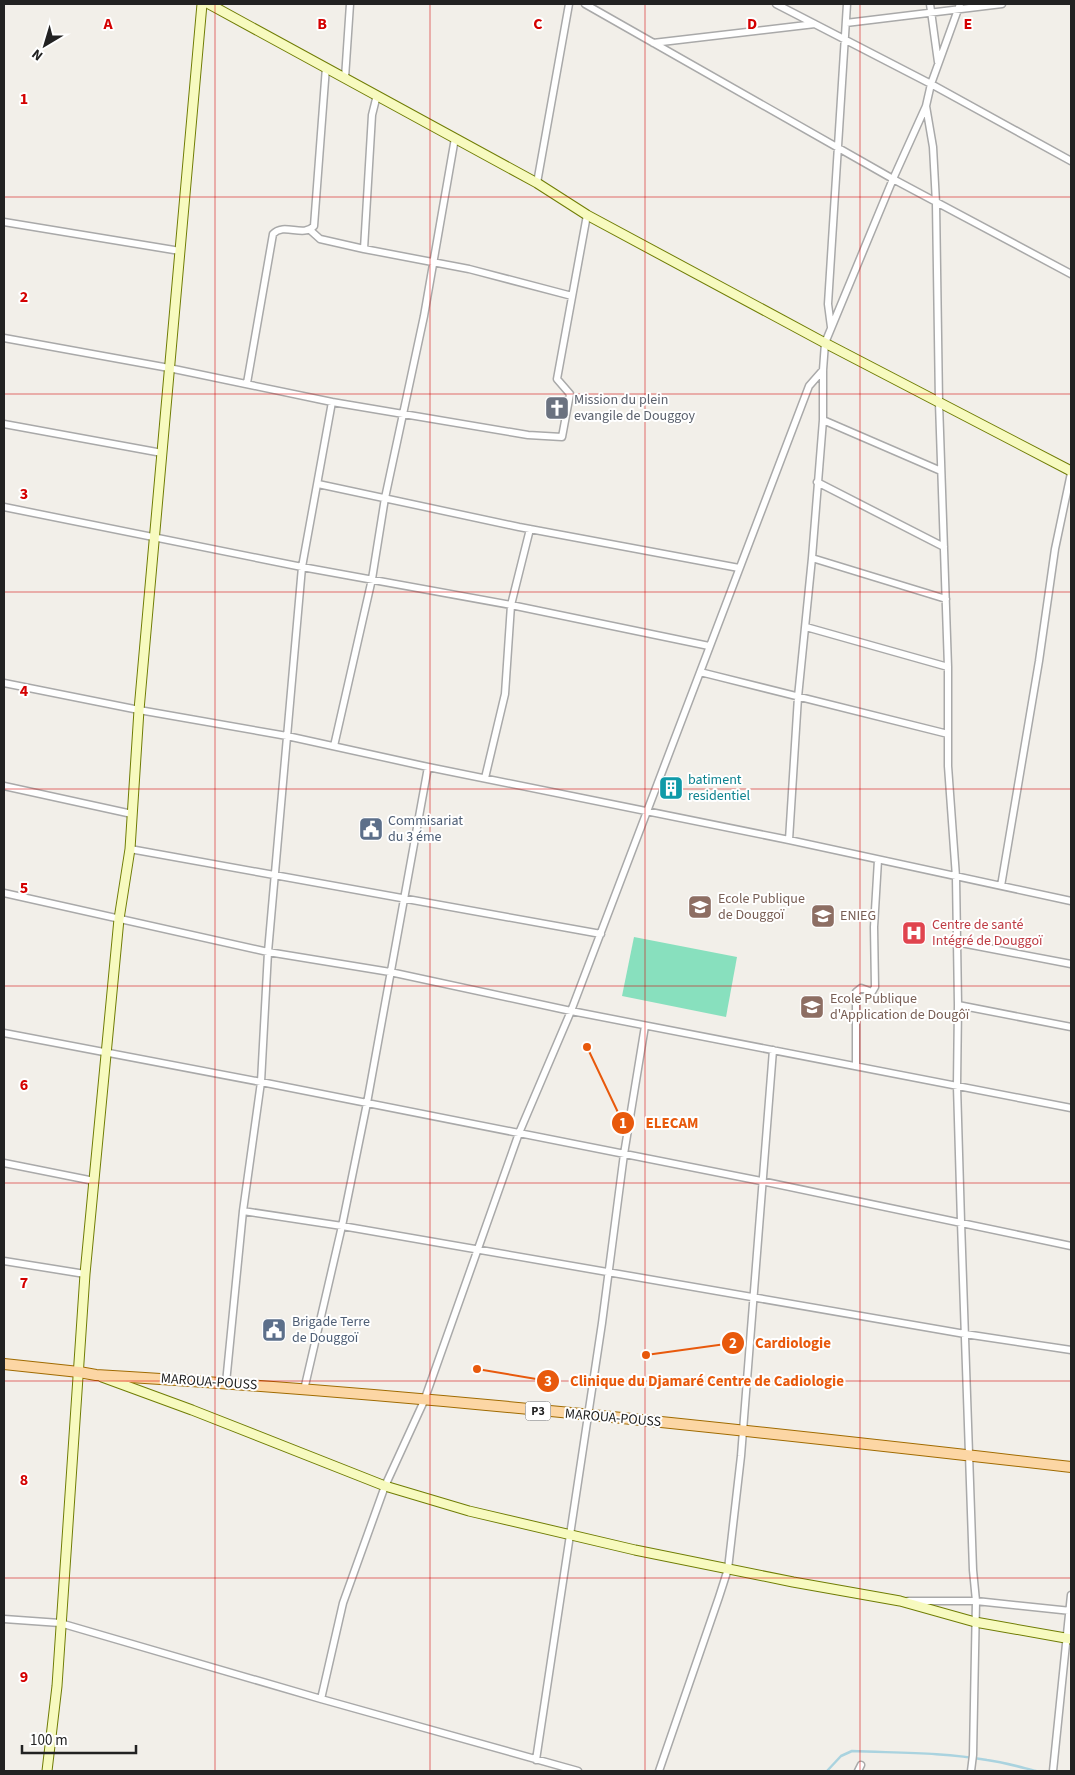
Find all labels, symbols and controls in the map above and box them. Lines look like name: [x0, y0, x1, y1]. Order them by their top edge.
text: A: [102, 13, 113, 35]
text: B: [317, 13, 327, 35]
text: C: [533, 13, 543, 35]
text: D: [747, 13, 757, 35]
text: E: [964, 13, 972, 35]
north arrow: [20, 20, 70, 70]
text: N: [28, 44, 47, 65]
text: 1: [20, 88, 28, 110]
text: 2: [20, 286, 28, 308]
place label: Mission du plein evangile de Douggoy: [574, 390, 696, 426]
church icon: Mission du plein evangile de Douggoy: [544, 395, 570, 421]
text: 3: [20, 483, 28, 505]
text: 4: [20, 680, 29, 702]
place label: batiment residentiel: [688, 770, 750, 806]
building icon: batiment residentiel: [658, 775, 684, 801]
place label: Commisariat du 3 éme: [388, 811, 463, 847]
public building icon: Commisariat du 3 éme: [358, 816, 384, 842]
text: 5: [20, 877, 28, 899]
place label: Ecole Publique de Douggoï: [718, 889, 805, 925]
school or university icon: Ecole Publique de Douggoï: [687, 894, 713, 920]
school or university icon: ENIEG: [810, 903, 836, 929]
place label: ENIEG: [840, 906, 876, 926]
place label: Centre de santé Intégré de Douggoï: [932, 915, 1043, 951]
hospital icon: Centre de santé Intégré de Douggoï: [901, 920, 927, 946]
place label: Ecole Publique d'Application de Dougôï: [830, 989, 970, 1025]
school or university icon: Ecole Publique d'Application de Dougôï: [799, 994, 825, 1020]
text: 6: [20, 1074, 28, 1096]
callout: ELECAM: [610, 1108, 708, 1138]
text: 1: [619, 1113, 627, 1134]
text: ELECAM: [646, 1113, 698, 1134]
text: 7: [20, 1272, 28, 1294]
place label: Brigade Terre de Douggoï: [292, 1312, 370, 1348]
public building icon: Brigade Terre de Douggoï: [261, 1317, 287, 1343]
callout: Cardiologie: [720, 1328, 841, 1358]
text: 2: [729, 1333, 737, 1354]
text: Cardiologie: [755, 1333, 831, 1354]
callout: Clinique du Djamaré Centre de Cadiologie: [535, 1366, 854, 1396]
street label: MAROUA-POUSS: [160, 1369, 258, 1395]
text: 3: [544, 1371, 552, 1392]
text: Clinique du Djamaré Centre de Cadiologie: [570, 1371, 844, 1392]
road number: P3: [526, 1402, 550, 1420]
street label: MAROUA-POUSS: [564, 1404, 662, 1432]
text: 8: [20, 1469, 28, 1491]
text: 9: [20, 1666, 28, 1688]
scale bar: [22, 1722, 136, 1754]
text: 100 m: [30, 1730, 68, 1751]

